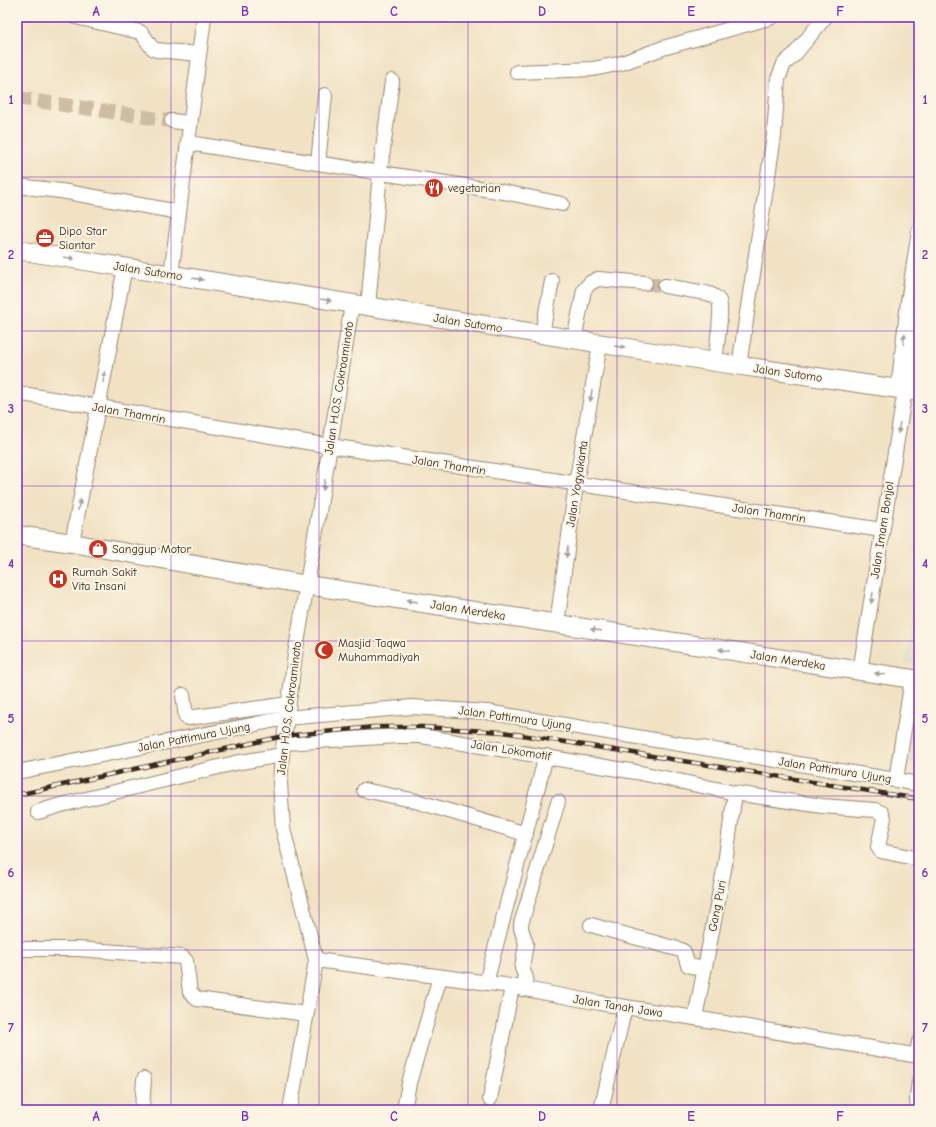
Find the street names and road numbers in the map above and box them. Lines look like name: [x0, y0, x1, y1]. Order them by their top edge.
street label: Jalan Sutomo: [113, 259, 183, 283]
street label: Jalan Sutomo: [433, 311, 503, 335]
street label: Jalan H.O.S. Cokroaminoto: [322, 320, 356, 456]
street label: Jalan Sutomo: [753, 361, 823, 385]
street label: Jalan Thamrin: [91, 400, 167, 426]
street label: Jalan Yogyakarta: [563, 440, 591, 528]
street label: Jalan Thamrin: [411, 452, 487, 478]
street label: Jalan Imam Bonjol: [867, 480, 897, 580]
street label: Jalan Thamrin: [731, 500, 807, 526]
street label: Jalan Merdeka: [430, 597, 506, 623]
street label: Jalan H.O.S. Cokroaminoto: [274, 640, 304, 776]
street label: Jalan Merdeka: [750, 647, 826, 673]
street label: Jalan Pattimura Ujung: [457, 703, 573, 733]
street label: Jalan Pattimura Ujung: [137, 719, 251, 755]
street label: Jalan Lokomotif: [470, 737, 553, 763]
street label: Jalan Pattimura Ujung: [778, 754, 892, 786]
street label: Gang Puri: [705, 879, 729, 933]
street label: Jalan Tanah Jawa: [572, 992, 664, 1020]

